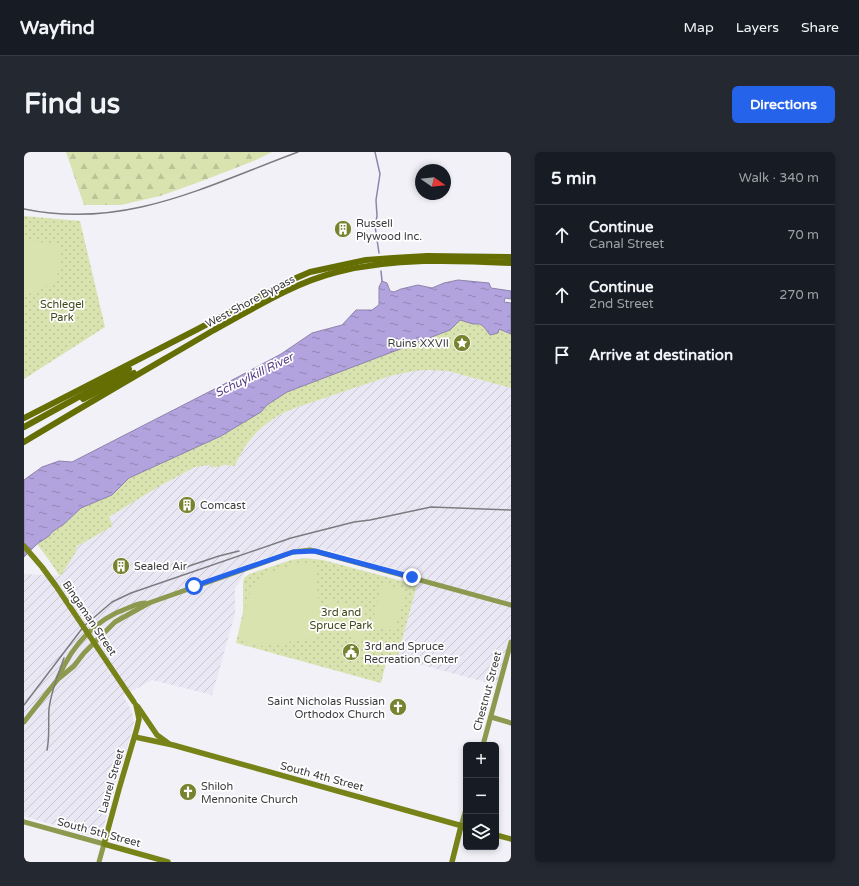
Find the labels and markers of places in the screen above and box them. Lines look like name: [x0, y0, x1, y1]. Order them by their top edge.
place label: Russell Plywood Inc.: [356, 217, 422, 243]
building icon: Russell Plywood Inc.: [333, 219, 353, 239]
place icon: Ruins XXVII: [452, 333, 472, 353]
place label: Ruins XXVII: [388, 337, 449, 350]
building icon: Comcast: [177, 495, 197, 515]
place label: Comcast: [200, 499, 246, 512]
building icon: Sealed Air: [111, 556, 131, 576]
place label: Sealed Air: [134, 560, 188, 573]
place label: 3rd and Spruce Recreation Center: [364, 640, 459, 666]
public building icon: 3rd and Spruce Recreation Center: [341, 642, 361, 662]
place label: Saint Nicholas Russian Orthodox Church: [267, 695, 385, 721]
church icon: Saint Nicholas Russian Orthodox Church: [388, 697, 408, 717]
place label: Shiloh Mennonite Church: [201, 780, 298, 806]
church icon: Shiloh Mennonite Church: [178, 782, 198, 802]

